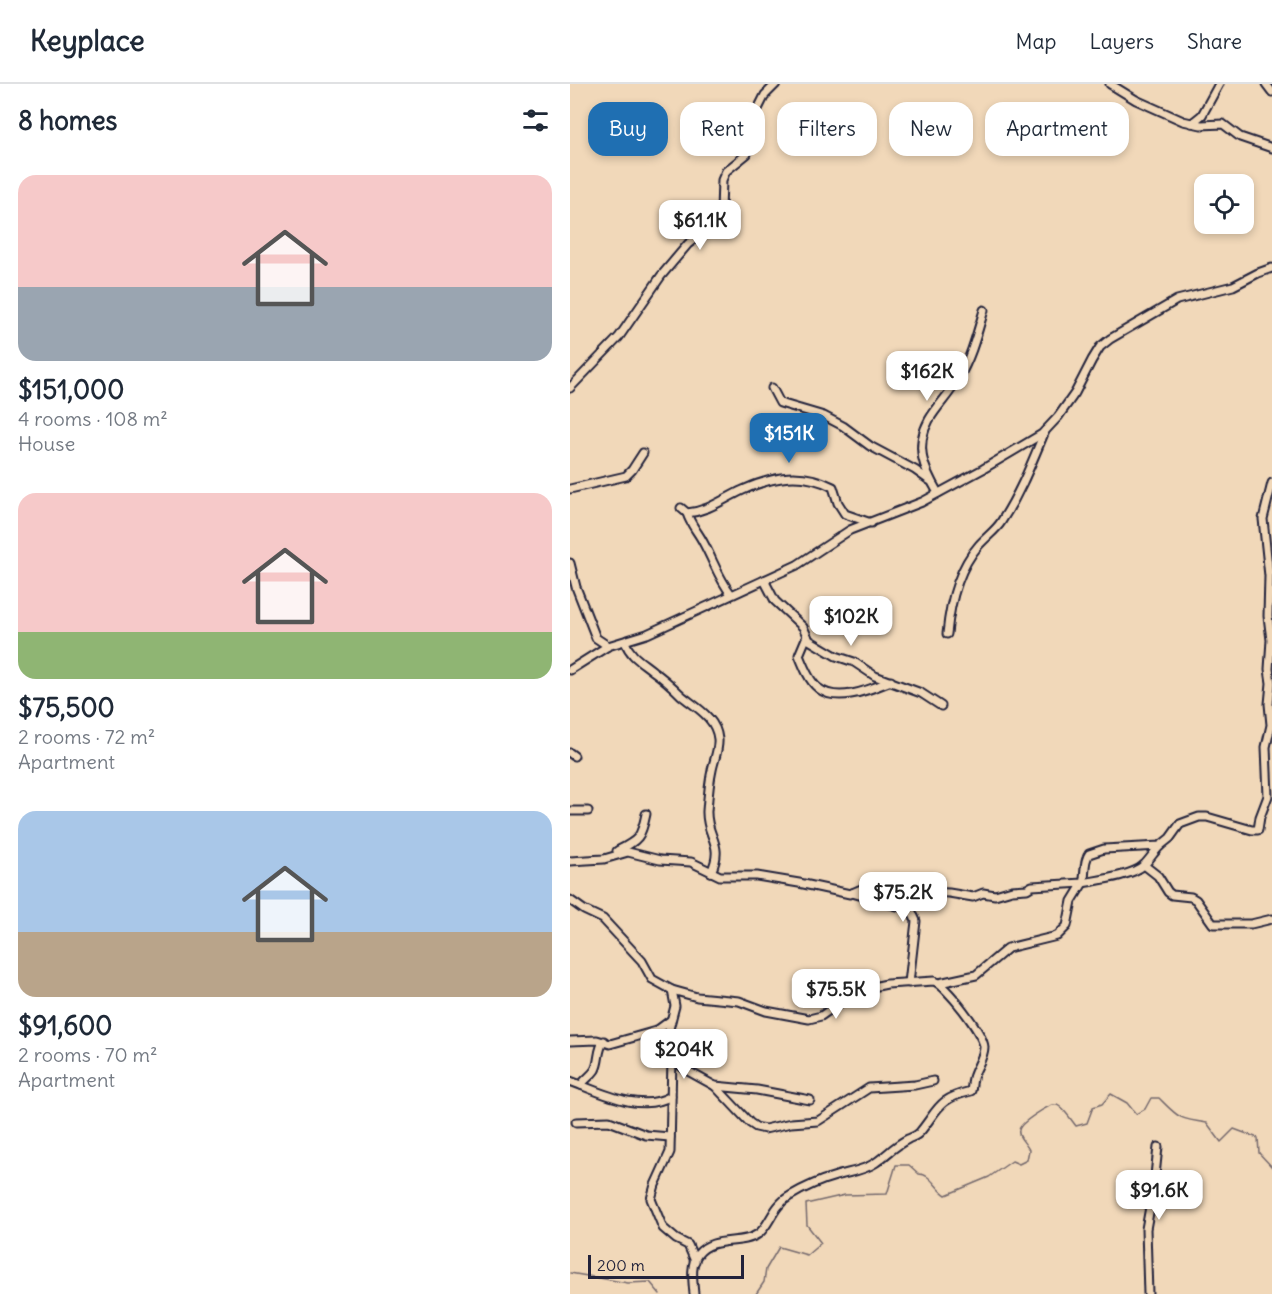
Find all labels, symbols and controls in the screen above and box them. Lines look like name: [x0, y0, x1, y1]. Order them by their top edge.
text: Keyplace: [30, 23, 145, 59]
text: Map: [1016, 28, 1056, 55]
text: Layers: [1089, 28, 1154, 55]
text: Share: [1187, 28, 1242, 55]
chip: Buy: [588, 102, 668, 156]
chip: Rent: [680, 102, 765, 156]
chip: Filters: [777, 102, 877, 156]
chip: New: [889, 102, 973, 156]
chip: Apartment: [985, 102, 1129, 156]
text: 8 homes: [18, 104, 117, 137]
icon: filters: [519, 104, 552, 137]
map controls: [1194, 174, 1254, 234]
button: locate: [1194, 174, 1254, 234]
pin: $61.1K: [651, 200, 749, 251]
text: $61.1K: [673, 207, 727, 232]
icon: home: [231, 214, 339, 322]
pin: $162K: [885, 351, 969, 402]
text: $162K: [900, 358, 954, 383]
text: $151,000: [18, 373, 124, 406]
text: 4 rooms · 108 m²: [18, 406, 168, 431]
pin: $151K: [747, 413, 831, 464]
text: $151K: [764, 420, 814, 445]
text: House: [18, 431, 75, 456]
icon: home: [231, 532, 339, 640]
pin: $102K: [809, 596, 893, 647]
text: $102K: [823, 603, 879, 628]
text: $75,500: [18, 691, 115, 724]
text: 2 rooms · 72 m²: [18, 724, 155, 749]
text: Apartment: [18, 749, 115, 774]
icon: home: [231, 850, 339, 958]
pin: $75.2K: [854, 872, 952, 923]
text: $75.2K: [873, 879, 933, 904]
pin: $75.5K: [787, 969, 885, 1020]
text: $75.5K: [806, 976, 866, 1001]
text: $91,600: [18, 1009, 112, 1042]
pin: $204K: [642, 1029, 726, 1080]
text: $204K: [654, 1036, 714, 1061]
text: 2 rooms · 70 m²: [18, 1042, 158, 1067]
text: Apartment: [18, 1067, 115, 1092]
pin: $91.6K: [1110, 1170, 1208, 1221]
text: $91.6K: [1130, 1177, 1188, 1202]
scale bar: [588, 1252, 744, 1280]
text: 200 m: [597, 1255, 645, 1275]

